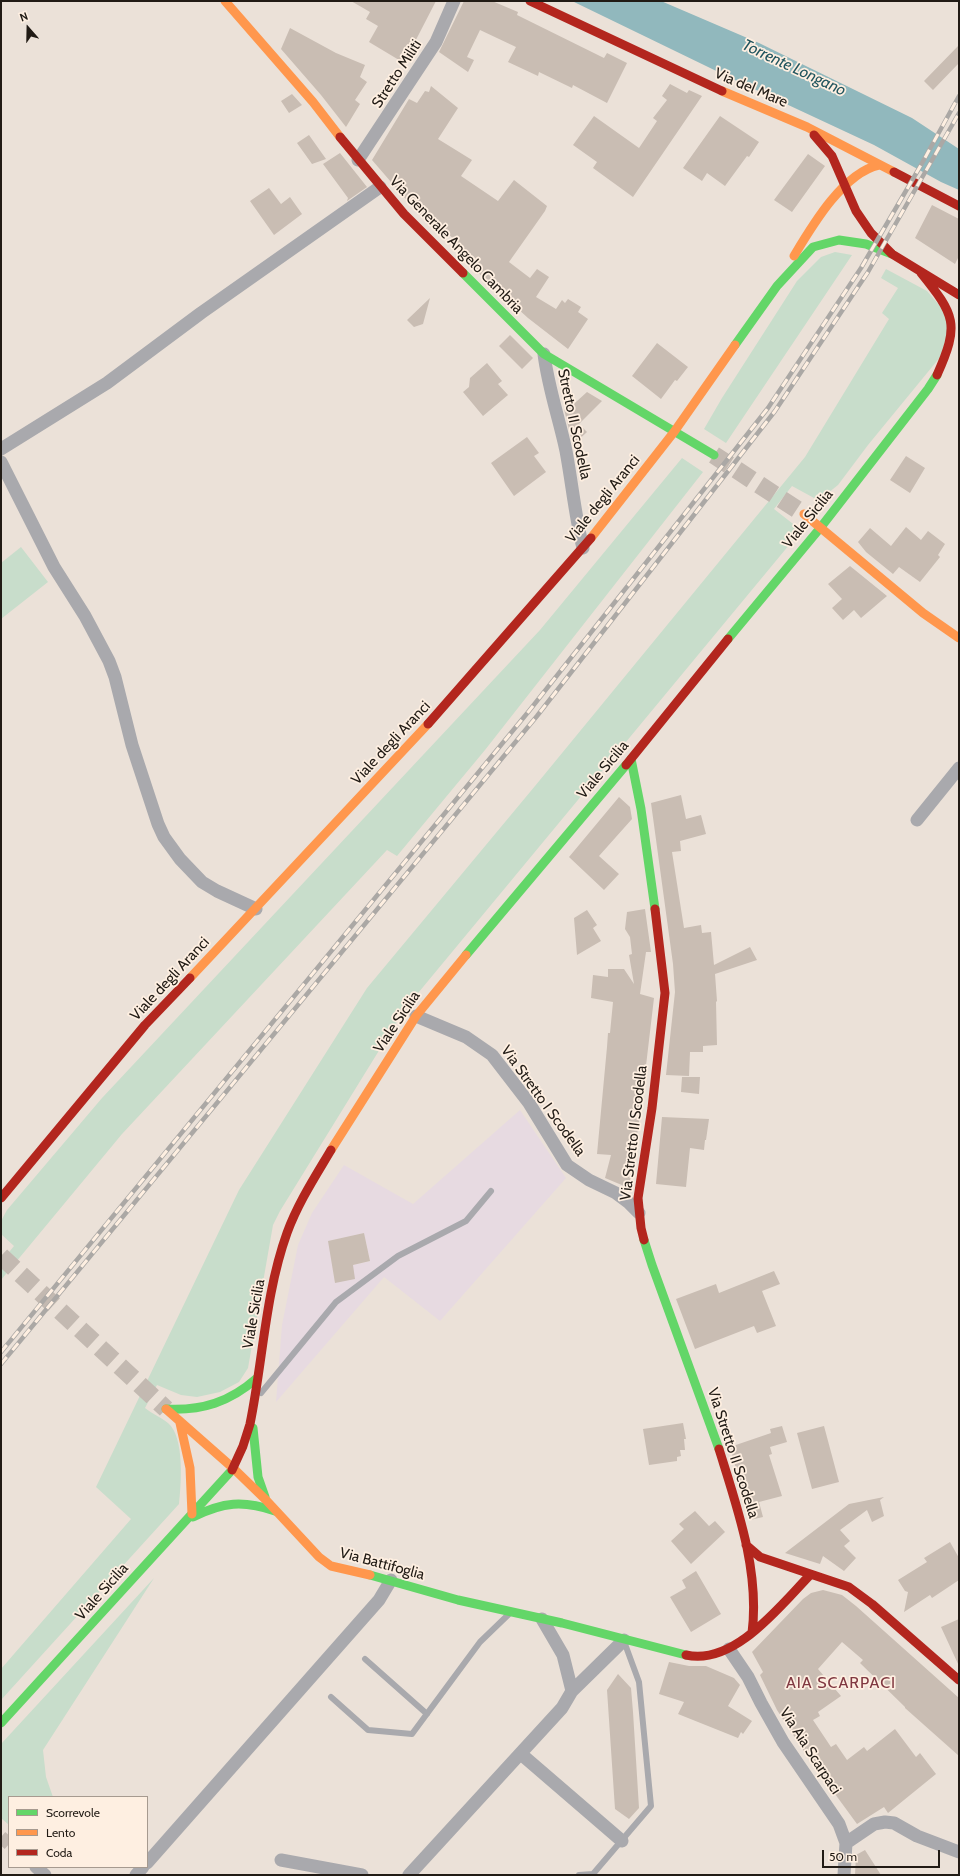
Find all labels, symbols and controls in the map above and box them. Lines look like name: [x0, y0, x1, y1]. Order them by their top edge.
north arrow: [8, 8, 48, 48]
text: N: [18, 9, 30, 25]
water label: Torrente Longano: [739, 36, 849, 100]
street label: Stretto Militi: [368, 37, 426, 111]
street label: Via del Mare: [712, 64, 790, 112]
street label: Via Generale Angelo Cambria: [385, 172, 527, 318]
street label: Stretto II Scodella: [554, 367, 594, 481]
street label: Viale degli Aranci: [562, 451, 644, 547]
street label: Viale Sicilia: [779, 486, 837, 552]
street label: Viale degli Aranci: [348, 697, 434, 789]
street label: Viale Sicilia: [573, 737, 633, 803]
street label: Viale degli Aranci: [127, 933, 213, 1025]
street label: Viale Sicilia: [370, 988, 424, 1056]
street label: Via Stretto I Scodella: [497, 1042, 589, 1160]
street label: Via Stretto II Scodella: [617, 1064, 651, 1202]
street label: Viale Sicilia: [239, 1278, 269, 1350]
street label: Via Stretto II Scodella: [703, 1386, 763, 1520]
street label: Via Battifoglia: [338, 1544, 426, 1584]
street label: Viale Sicilia: [72, 1560, 132, 1624]
district label: AIA SCARPACI: [786, 1673, 896, 1693]
street label: Via Aia Scarpaci: [775, 1704, 845, 1798]
legend: [8, 1796, 148, 1868]
text: Scorrevole: [46, 1805, 100, 1820]
text: Lento: [46, 1825, 75, 1840]
scale bar: [824, 1842, 942, 1868]
text: Coda: [46, 1845, 72, 1860]
text: 50 m: [829, 1849, 857, 1864]

